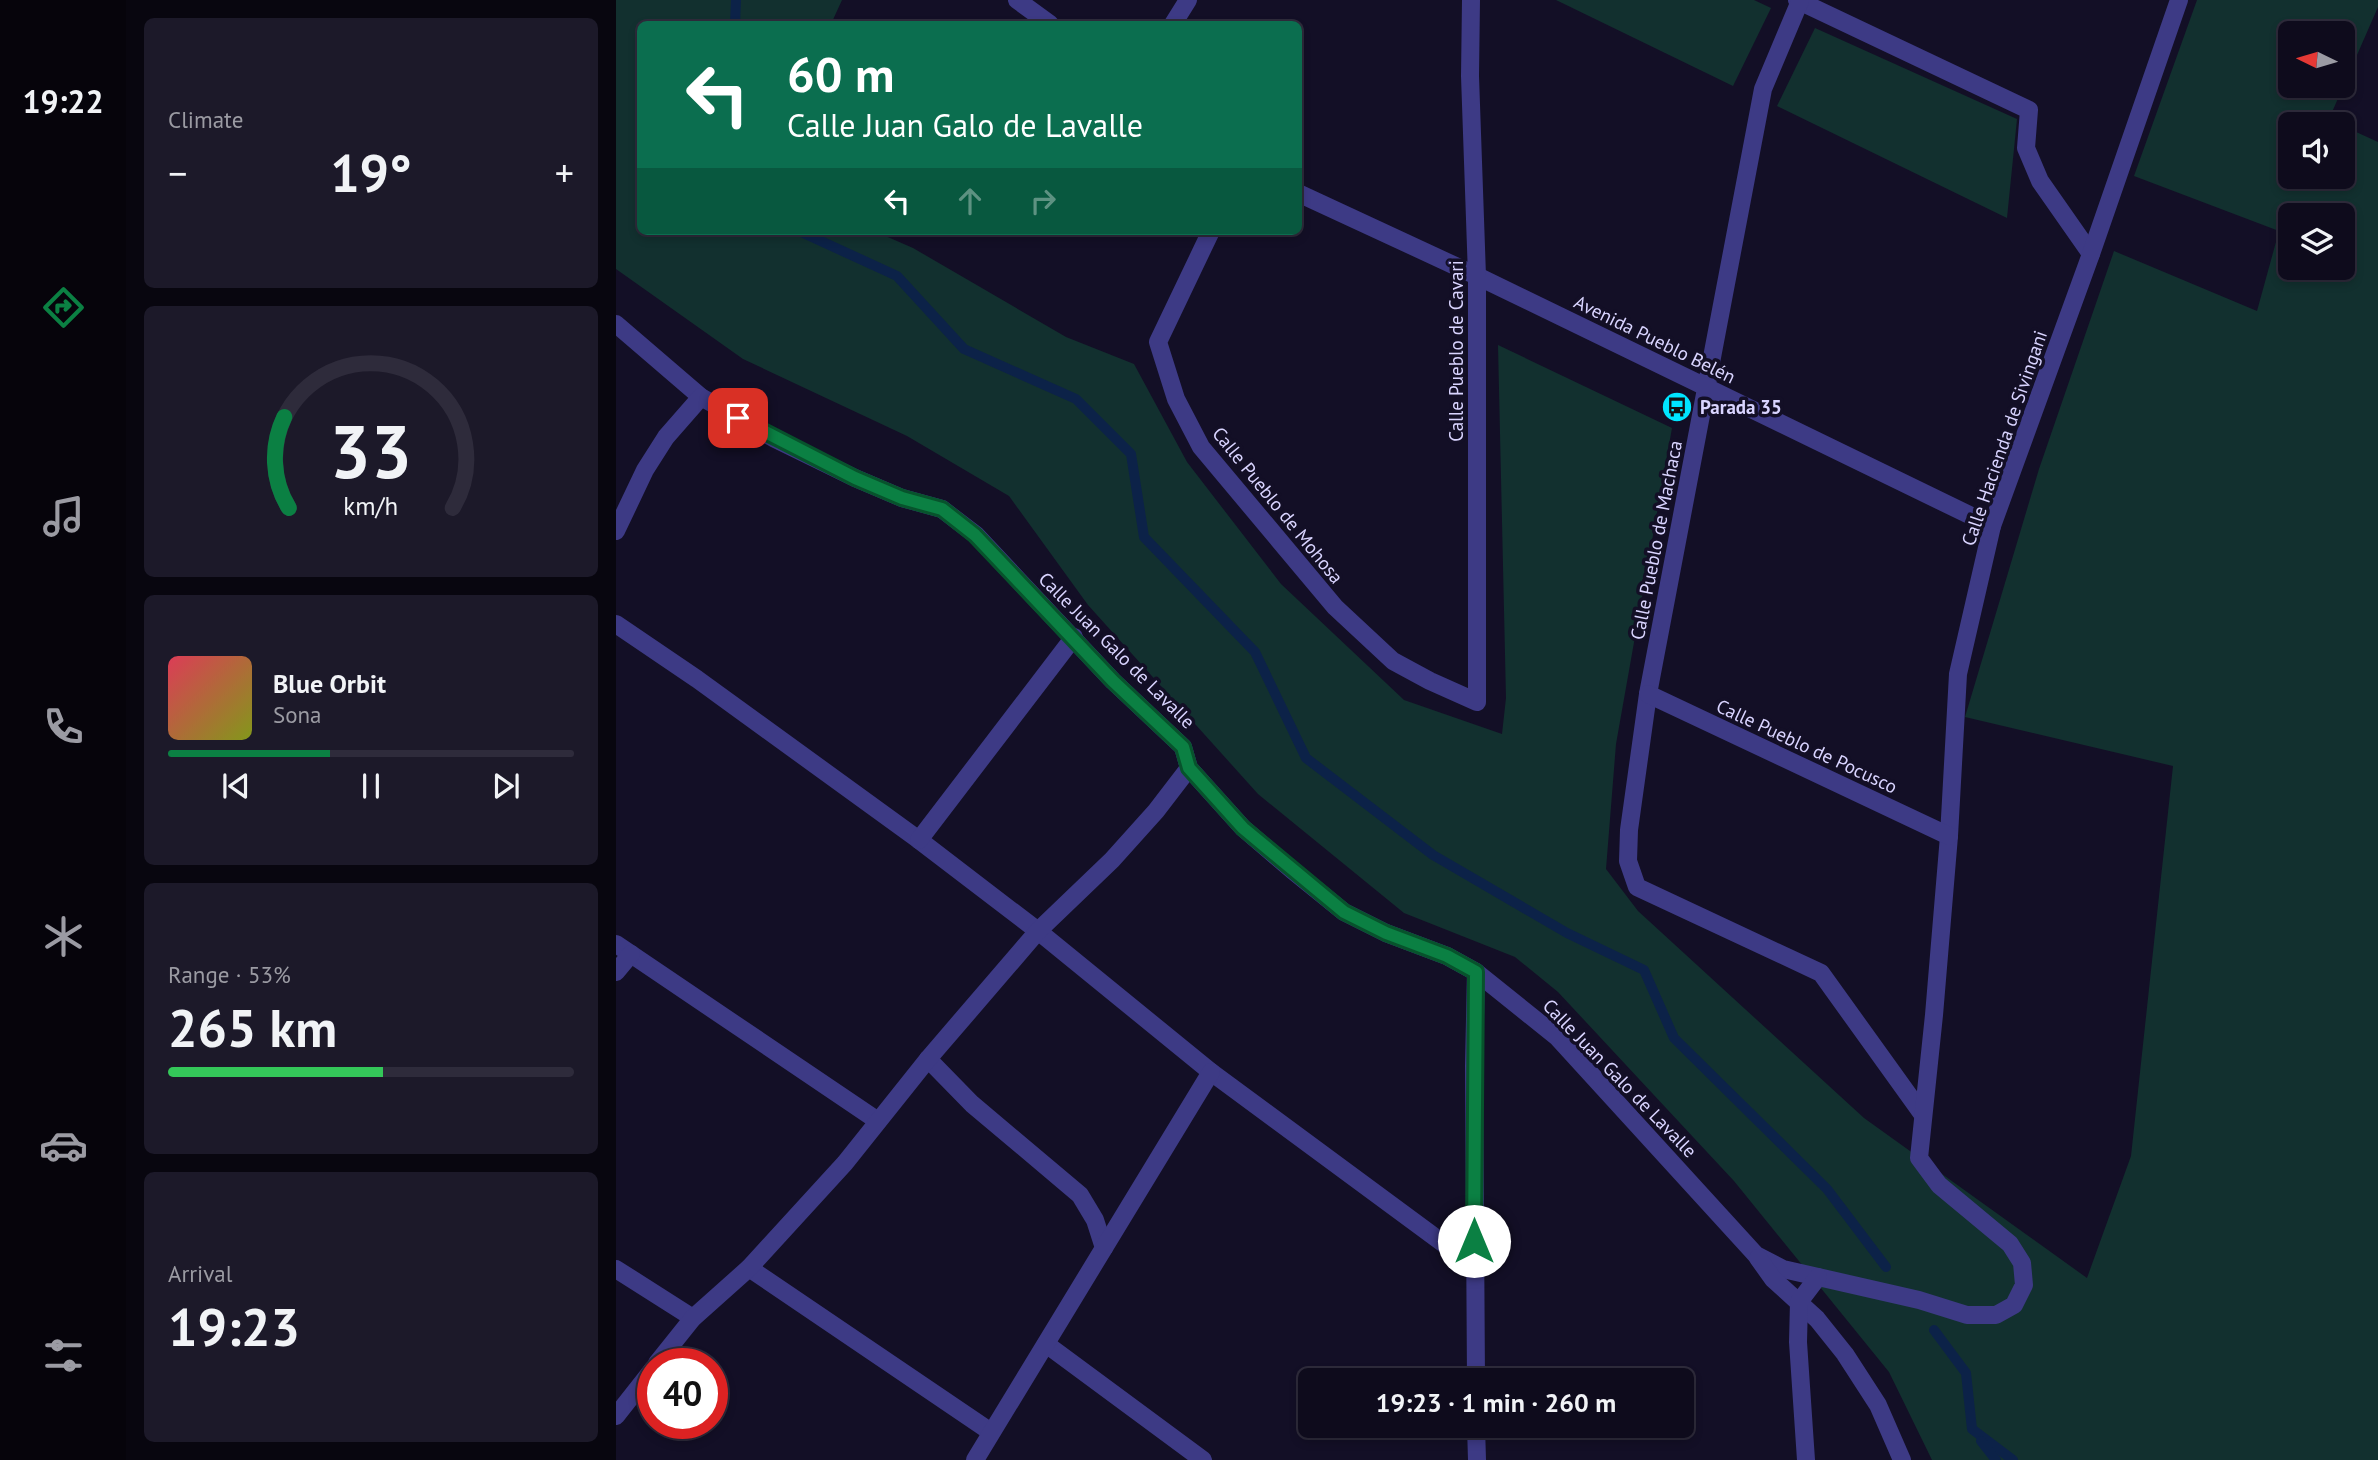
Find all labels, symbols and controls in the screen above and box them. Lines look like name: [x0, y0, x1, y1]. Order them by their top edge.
north arrow: [2278, 21, 2356, 98]
map controls: [2278, 21, 2355, 280]
text: 60 m: [787, 42, 894, 106]
icon: left: [672, 49, 763, 140]
text: 19:22: [22, 80, 104, 122]
text: Calle Juan Galo de Lavalle: [787, 104, 1143, 146]
text: Climate: [168, 105, 243, 134]
button: sound: [2278, 112, 2355, 189]
text: 19°: [330, 139, 412, 206]
text: −: [168, 148, 187, 197]
text: +: [555, 148, 574, 197]
icon: left: [878, 182, 916, 220]
icon: ahead: [951, 182, 989, 220]
icon: right: [1024, 182, 1062, 220]
button: layers: [2278, 203, 2355, 280]
street label: Calle Pueblo de Cavari: [1444, 260, 1468, 442]
icon: directions: [39, 283, 88, 332]
street label: Avenida Pueblo Belén: [1570, 290, 1740, 388]
street label: Calle Hacienda de Sivingani: [1956, 327, 2052, 549]
pin: [708, 388, 768, 448]
bus stop icon: Parada 35: [1660, 390, 1694, 424]
place label: Parada 35: [1700, 395, 1782, 419]
icon: arrive: [719, 399, 757, 437]
text: 33: [330, 404, 412, 498]
street label: Calle Pueblo de Mohosa: [1207, 422, 1349, 588]
street label: Calle Pueblo de Machaca: [1625, 438, 1687, 642]
text: km/h: [344, 489, 398, 521]
icon: music: [39, 492, 88, 541]
street label: Calle Juan Galo de Lavalle: [1034, 567, 1200, 733]
text: Blue Orbit: [273, 667, 386, 700]
street label: Calle Pueblo de Pocusco: [1713, 694, 1901, 798]
text: Sona: [273, 700, 322, 729]
icon: phone: [39, 702, 88, 751]
icon: previous: [217, 767, 255, 805]
icon: pause: [352, 767, 390, 805]
icon: next: [487, 767, 525, 805]
icon: climate: [39, 912, 88, 961]
text: Range · 53%: [168, 960, 291, 989]
text: 265 km: [168, 994, 337, 1061]
street label: Calle Juan Galo de Lavalle: [1538, 994, 1702, 1162]
icon: car: [39, 1121, 88, 1170]
position arrow: [1437, 1204, 1511, 1278]
text: Arrival: [168, 1259, 232, 1288]
text: 19:23: [168, 1293, 300, 1360]
icon: filters: [39, 1331, 88, 1380]
speed limit sign: 40: [637, 1348, 728, 1439]
text: 19:23 · 1 min · 260 m: [1376, 1386, 1616, 1419]

